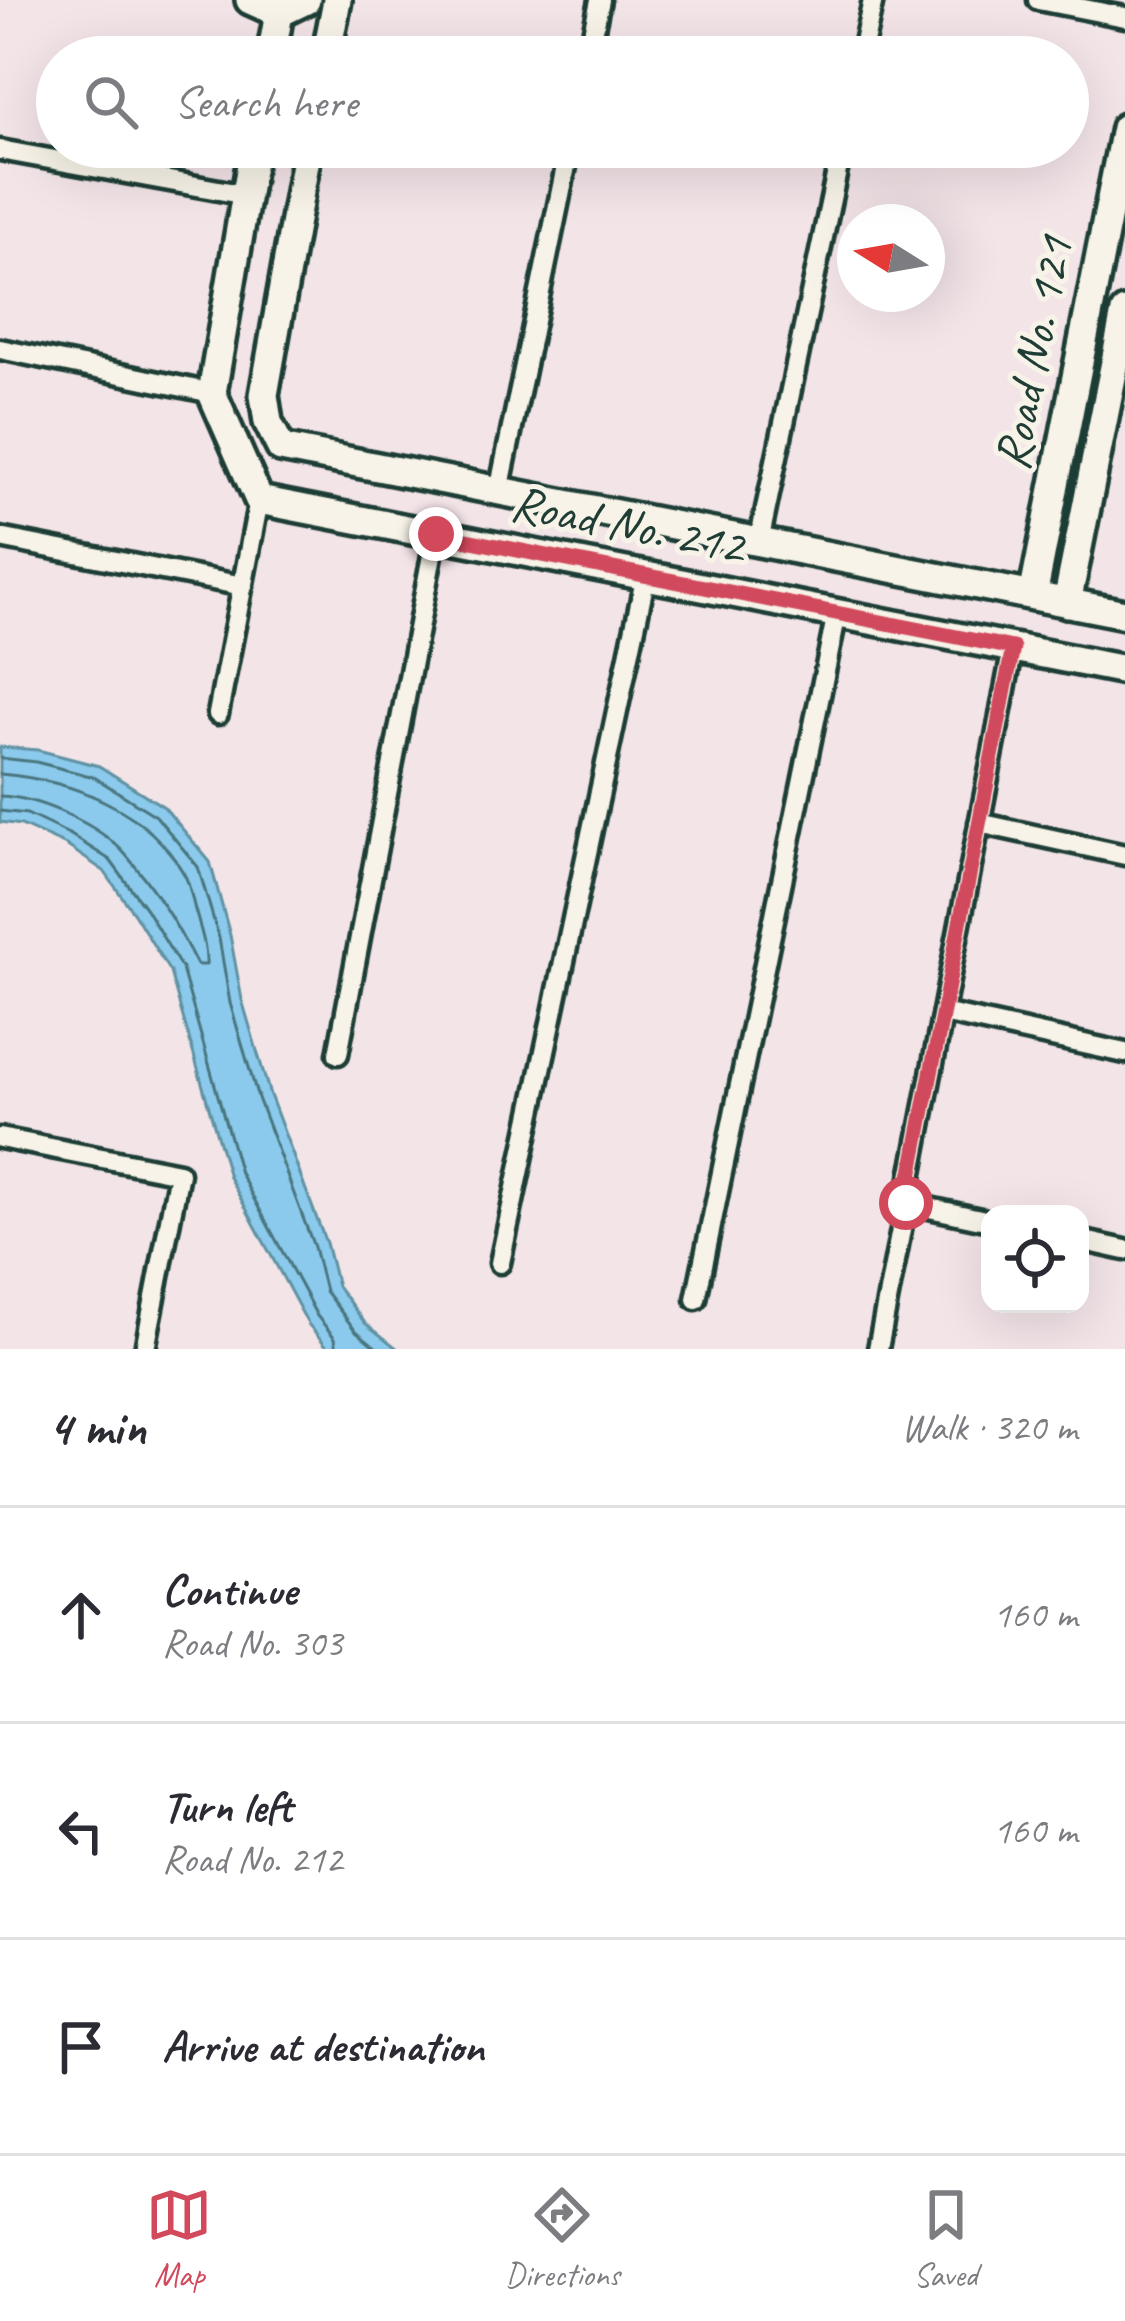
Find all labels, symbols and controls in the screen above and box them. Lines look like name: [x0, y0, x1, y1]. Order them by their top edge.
search box: [36, 36, 1089, 168]
icon: search: [78, 69, 144, 135]
text: Search here: [174, 74, 357, 131]
north arrow: [837, 204, 945, 312]
street label: Road No. 121: [979, 228, 1087, 475]
street label: Road No. 212: [506, 470, 754, 579]
route end: [409, 507, 463, 561]
route start: [879, 1176, 933, 1230]
map controls: [981, 1205, 1089, 1313]
button: locate: [981, 1205, 1089, 1313]
text: 4 min: [48, 1395, 146, 1459]
text: Walk · 320 m: [901, 1403, 1077, 1452]
text: Continue: [162, 1562, 296, 1619]
icon: ahead: [48, 1582, 114, 1648]
text: 160 m: [993, 1590, 1077, 1639]
text: Road No. 303: [162, 1619, 342, 1668]
text: Turn left: [162, 1778, 292, 1835]
icon: left: [48, 1798, 114, 1864]
text: 160 m: [993, 1806, 1077, 1855]
text: Road No. 212: [162, 1835, 342, 1884]
icon: arrive: [48, 2014, 114, 2080]
text: Arrive at destination: [162, 2018, 484, 2075]
tab: Map: [146, 2182, 212, 2296]
tab: Directions: [505, 2182, 620, 2296]
tab: Saved: [913, 2182, 979, 2296]

